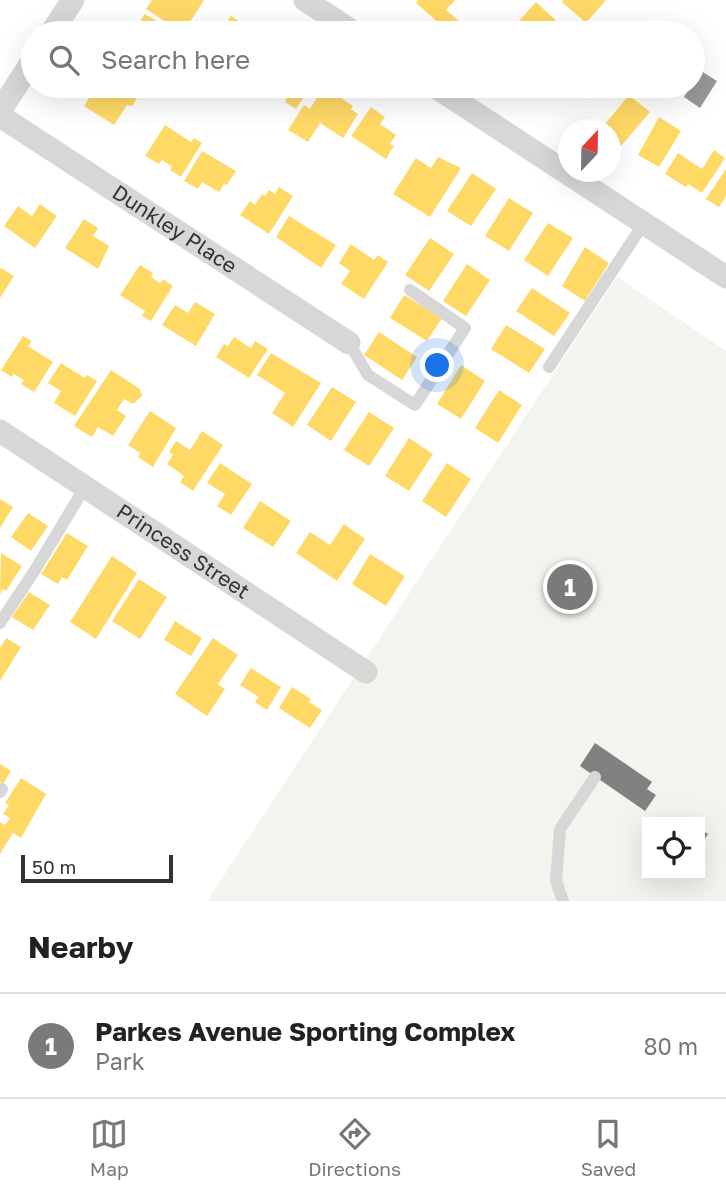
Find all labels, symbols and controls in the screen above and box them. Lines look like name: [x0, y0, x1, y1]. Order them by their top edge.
search box: [21, 21, 705, 98]
icon: search: [45, 41, 83, 79]
text: Search here: [101, 44, 250, 75]
north arrow: [558, 119, 621, 182]
street label: Dunkley Place: [108, 179, 242, 279]
your location: [420, 348, 454, 382]
street label: Princess Street: [112, 497, 255, 604]
pin: 1: [547, 561, 593, 613]
map controls: [642, 817, 705, 880]
button: locate: [642, 817, 705, 880]
scale bar: [21, 852, 173, 884]
text: 50 m: [32, 855, 76, 878]
text: Nearby: [28, 929, 133, 965]
text: Parkes Avenue Sporting Complex: [95, 1016, 515, 1047]
text: 1: [45, 1032, 57, 1060]
text: 80 m: [644, 1032, 698, 1060]
text: Park: [95, 1047, 145, 1075]
tab: Map: [90, 1115, 129, 1180]
tab: Directions: [308, 1115, 401, 1180]
tab: Saved: [581, 1115, 636, 1180]

